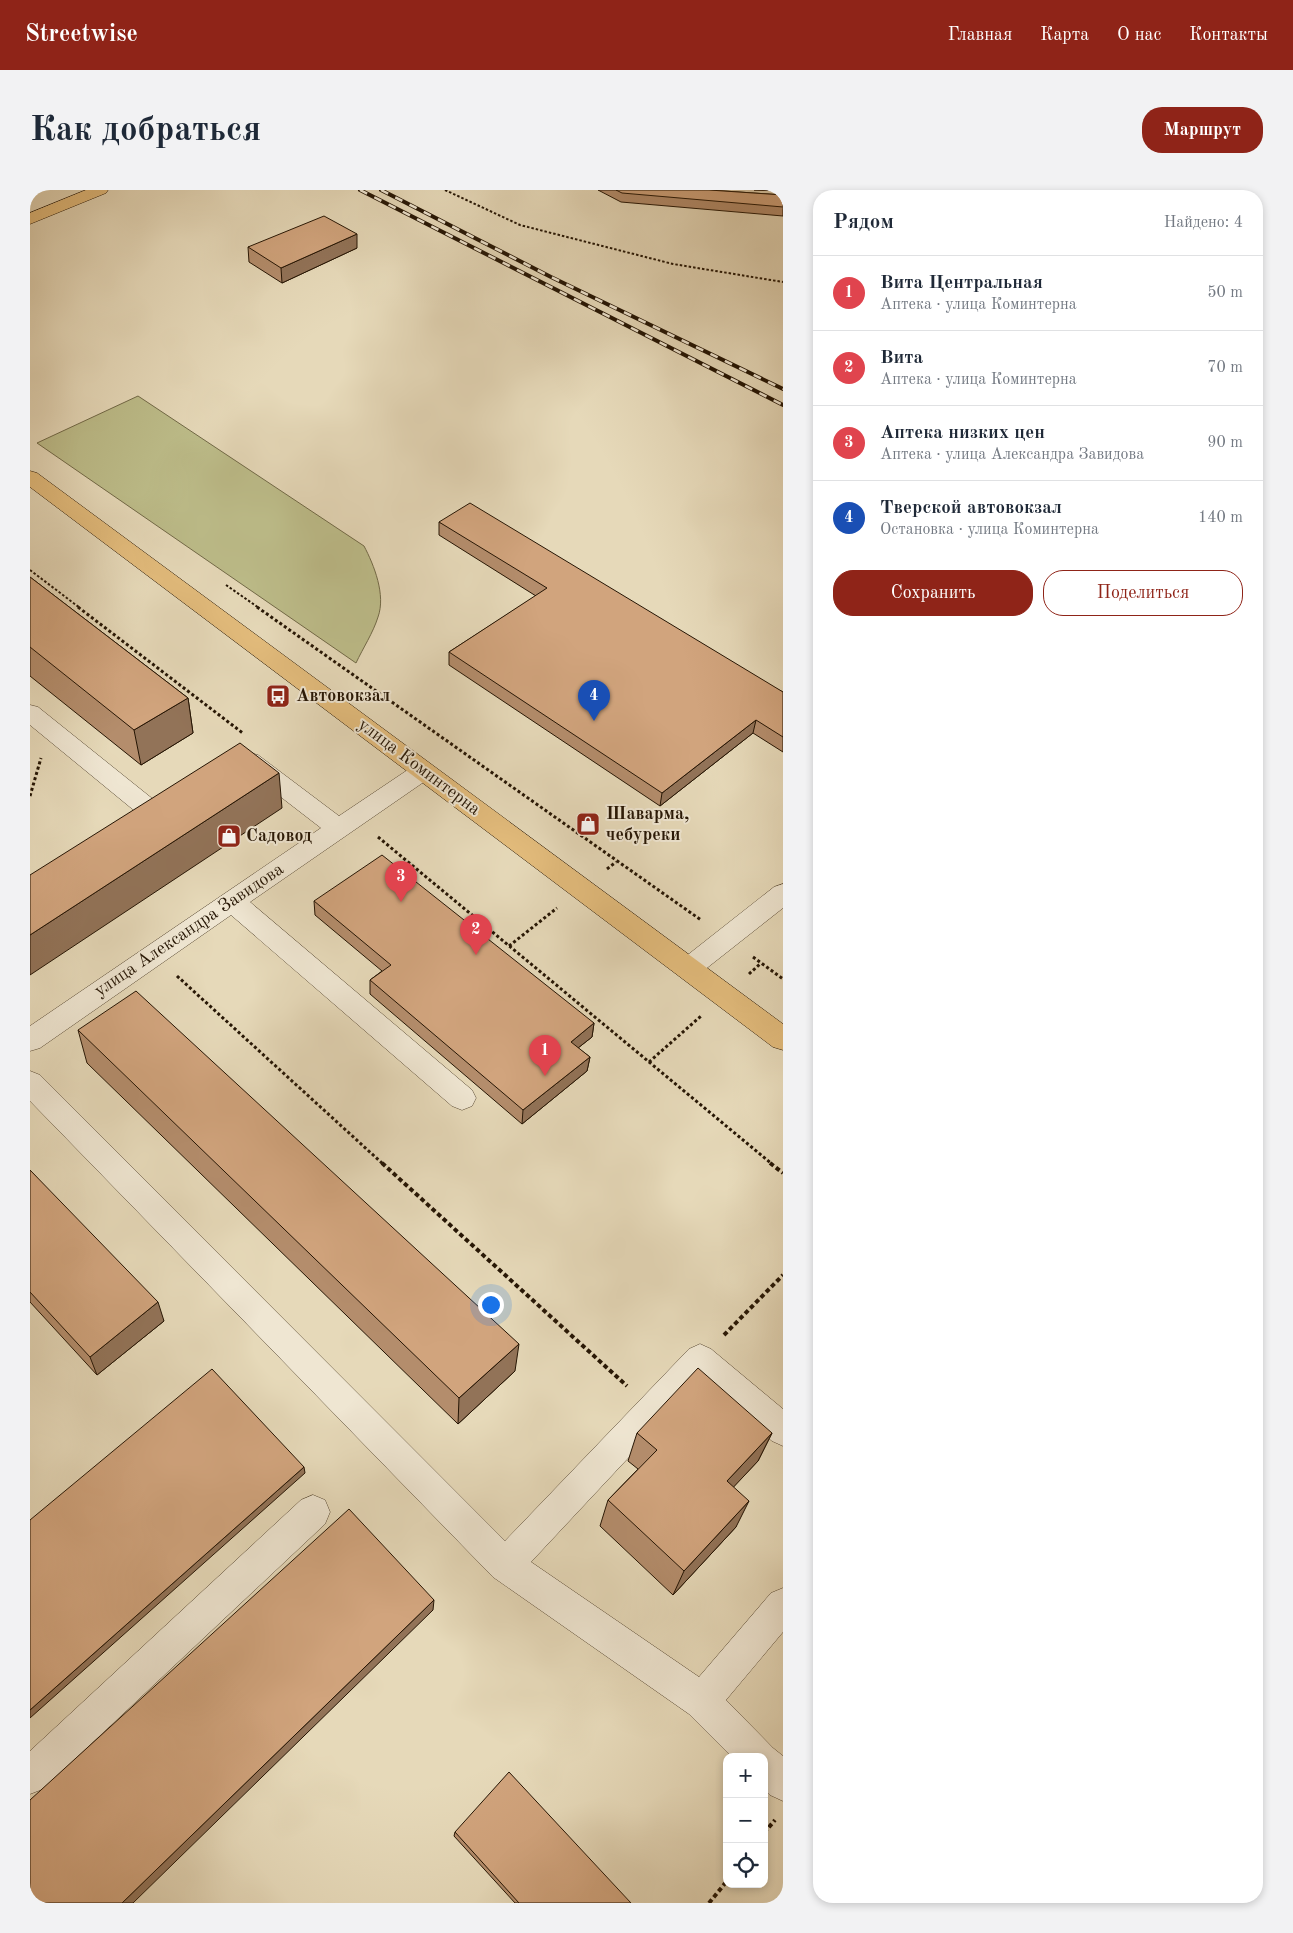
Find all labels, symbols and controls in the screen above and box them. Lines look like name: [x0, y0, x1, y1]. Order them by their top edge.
text: Streetwise: [25, 23, 138, 47]
text: Главная: [948, 26, 1012, 44]
text: Карта: [1040, 26, 1089, 44]
text: О нас: [1117, 26, 1161, 44]
text: Контакты: [1189, 26, 1268, 44]
button: Маршрут: [1142, 107, 1263, 153]
text: Как добраться: [30, 113, 261, 148]
text: Рядом: [833, 212, 894, 233]
text: Найдено: 4: [1164, 215, 1243, 231]
text: Вита Центральная: [880, 274, 1043, 293]
text: 1: [844, 285, 854, 301]
text: 50 m: [1207, 285, 1243, 301]
text: Аптека · улица Коминтерна: [880, 297, 1077, 313]
text: Вита: [880, 349, 923, 368]
text: 2: [844, 360, 854, 376]
text: 70 m: [1207, 360, 1243, 376]
text: Аптека · улица Коминтерна: [880, 372, 1077, 388]
text: Аптека низких цен: [880, 424, 1045, 443]
text: 3: [844, 435, 854, 451]
text: 90 m: [1207, 435, 1243, 451]
text: Аптека · улица Александра Завидова: [880, 447, 1144, 463]
text: Тверской автовокзал: [880, 499, 1062, 518]
text: 4: [844, 510, 854, 526]
text: 140 m: [1198, 510, 1243, 526]
text: Остановка · улица Коминтерна: [880, 522, 1099, 538]
button: Сохранить: [833, 570, 1033, 616]
button: Поделиться: [1043, 570, 1243, 616]
pin: 4: [578, 680, 610, 721]
bus stop icon: Автовокзал: [265, 683, 291, 709]
place label: Автовокзал: [296, 687, 390, 705]
street label: улица Коминтерна: [355, 715, 484, 819]
place label: Шаварма, чебуреки: [606, 805, 689, 844]
shop icon: Шаварма, чебуреки: [575, 811, 601, 837]
shop icon: Садовод: [216, 823, 242, 849]
place label: Садовод: [246, 827, 312, 845]
street label: улица Александра Завидова: [91, 860, 287, 1000]
pin: 3: [385, 861, 417, 902]
pin: 2: [460, 914, 492, 955]
pin: 1: [529, 1035, 561, 1076]
your location: [478, 1292, 504, 1318]
map controls: [723, 1753, 768, 1888]
button: +: [723, 1753, 768, 1798]
button: −: [723, 1798, 768, 1843]
button: locate: [723, 1843, 768, 1888]

